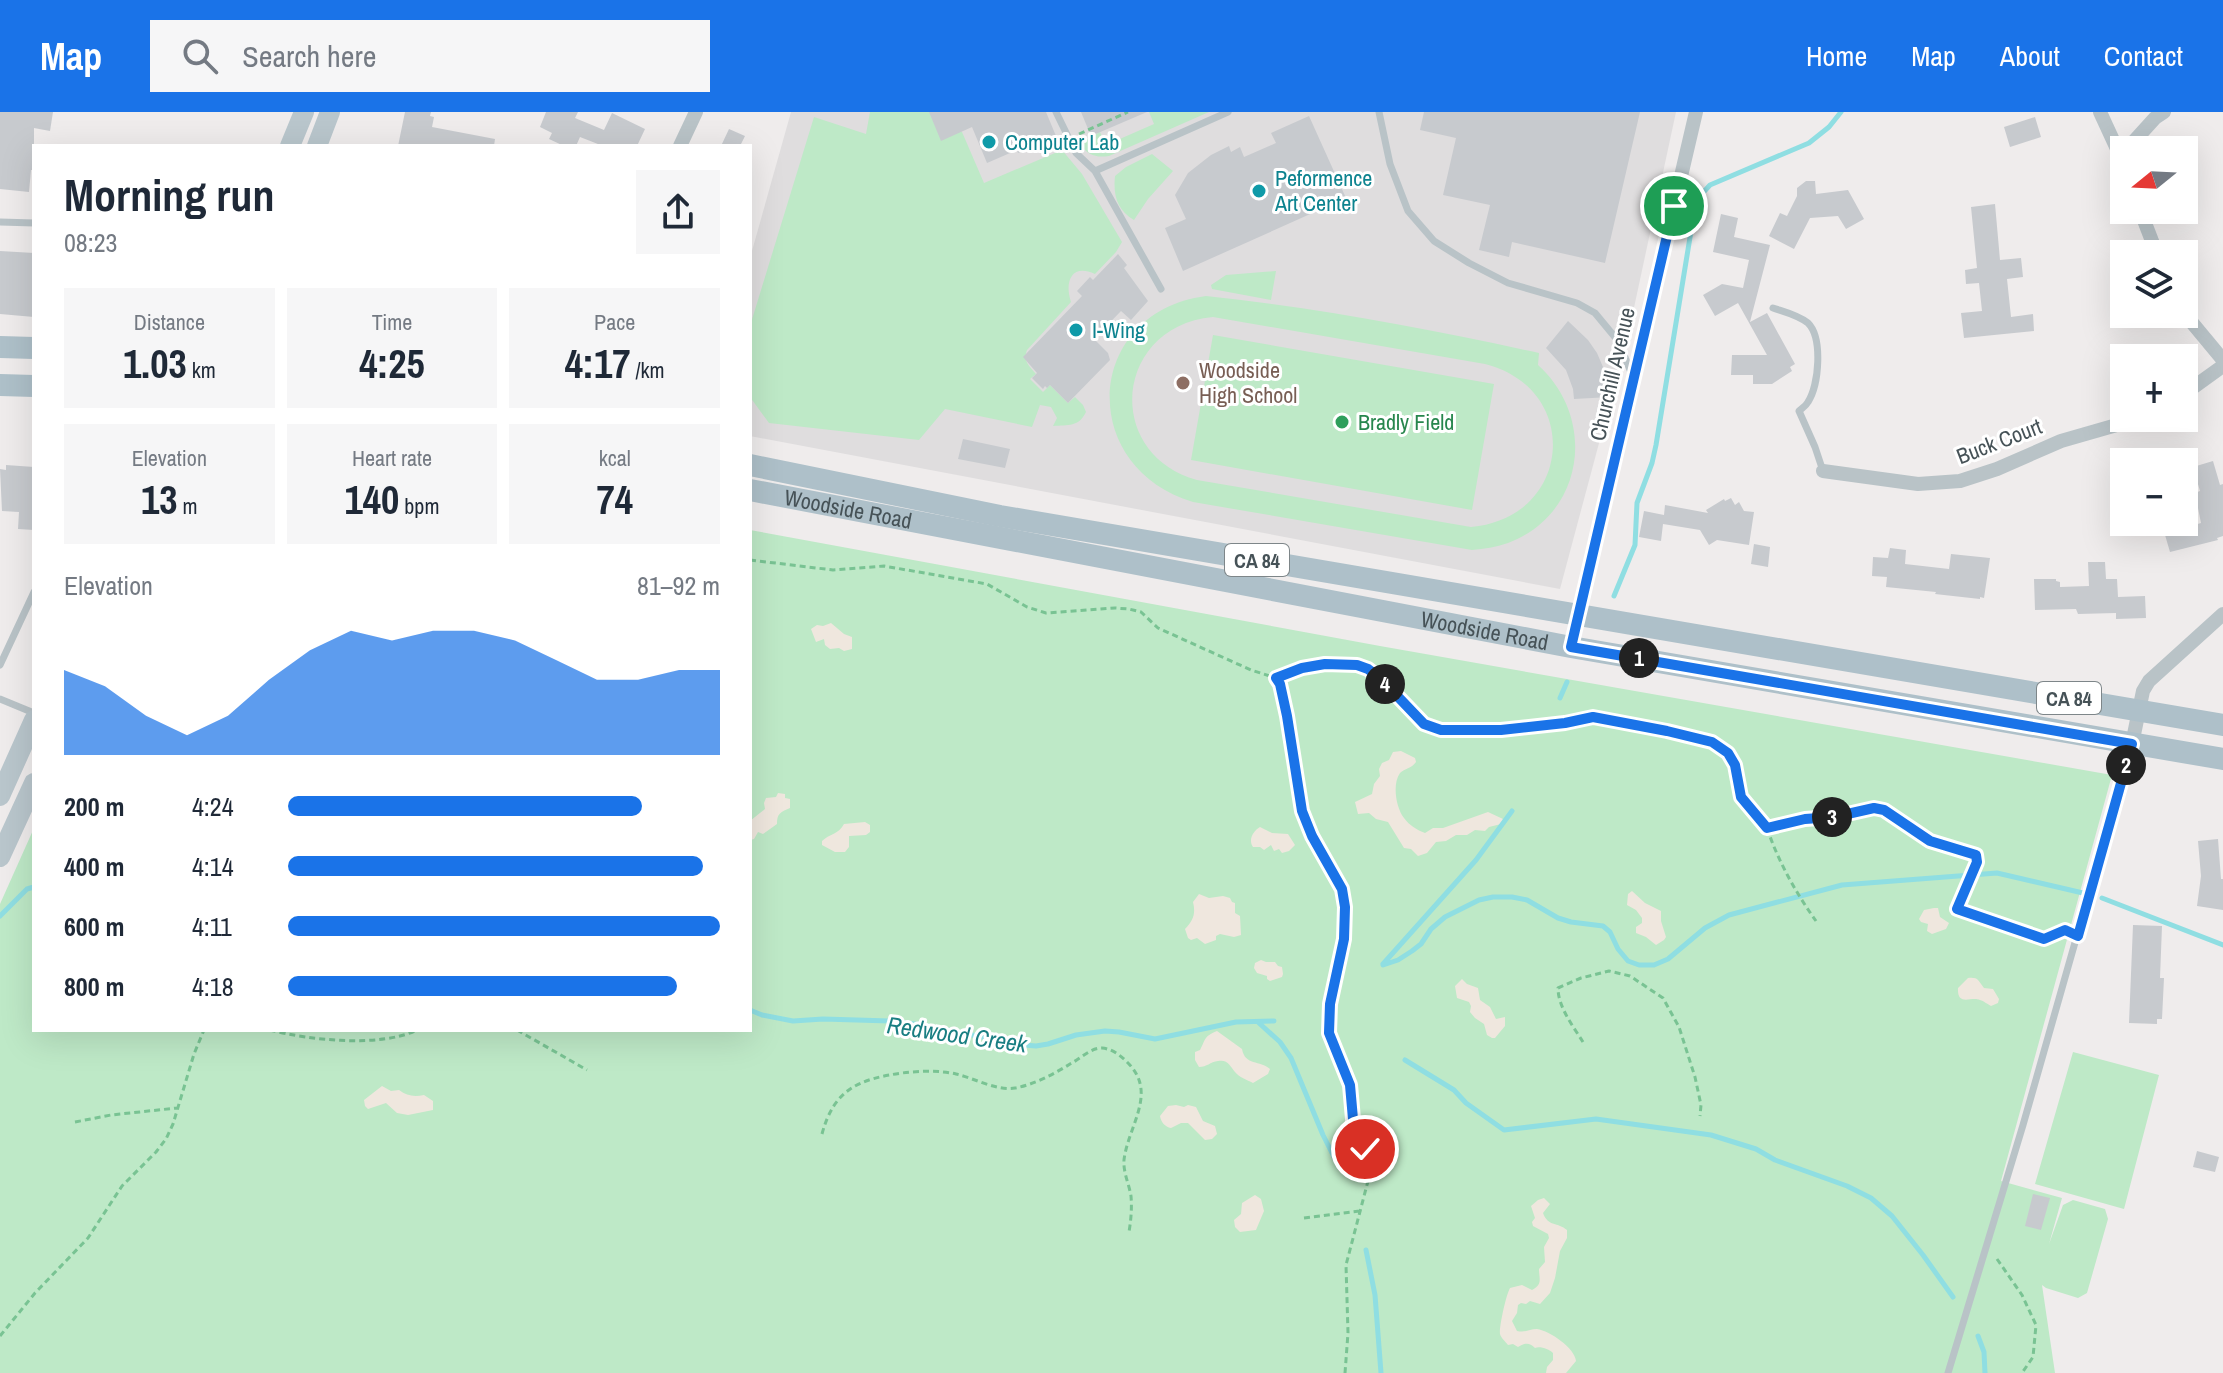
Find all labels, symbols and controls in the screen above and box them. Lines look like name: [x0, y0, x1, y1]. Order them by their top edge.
search box: [150, 20, 710, 92]
text: Map: [40, 31, 102, 82]
icon: search: [178, 34, 222, 78]
text: Search here: [242, 36, 376, 76]
text: Home: [1806, 37, 1867, 75]
text: Map: [1911, 37, 1956, 75]
text: About: [2000, 37, 2060, 75]
text: Contact: [2104, 37, 2183, 75]
place label: Computer Lab: [1005, 127, 1119, 157]
marker: Computer Lab: [980, 133, 998, 151]
north arrow: [2110, 136, 2198, 224]
map controls: [2110, 136, 2198, 536]
place label: Peformence Art Center: [1274, 163, 1372, 218]
text: Morning run: [64, 165, 274, 225]
button: share: [636, 170, 720, 254]
pin: [1640, 172, 1708, 240]
marker: Peformence Art Center: [1250, 182, 1268, 200]
icon: arrive: [1652, 184, 1696, 228]
text: 08:23: [64, 225, 117, 260]
button: layers: [2110, 240, 2198, 328]
street label: Churchill Avenue: [1582, 304, 1642, 444]
text: Distance: [134, 307, 205, 337]
text: Time: [372, 307, 412, 337]
text: Pace: [594, 307, 635, 337]
place label: I-Wing: [1092, 315, 1145, 345]
marker: I-Wing: [1067, 321, 1085, 339]
text: 1.03: [123, 337, 187, 390]
text: 4:25: [359, 337, 425, 390]
text: 4:17: [565, 337, 630, 390]
button: +: [2110, 344, 2198, 432]
text: km: [187, 355, 216, 385]
text: /km: [630, 355, 665, 385]
place label: Woodside High School: [1199, 355, 1297, 410]
marker: Woodside High School: [1174, 374, 1192, 392]
place label: Bradly Field: [1358, 407, 1454, 437]
street label: Buck Court: [1952, 411, 2046, 471]
marker: Bradly Field: [1333, 413, 1351, 431]
text: Elevation: [132, 443, 207, 473]
text: Heart rate: [352, 443, 432, 473]
text: kcal: [599, 443, 631, 473]
button: −: [2110, 448, 2198, 536]
text: 13: [141, 473, 178, 526]
text: 140: [345, 473, 399, 526]
text: 74: [596, 473, 633, 526]
street label: Woodside Road: [782, 482, 915, 536]
text: m: [178, 491, 198, 521]
text: bpm: [399, 491, 439, 521]
road number: CA 84: [1225, 544, 1289, 576]
text: Elevation: [64, 568, 153, 603]
text: 81–92 m: [637, 568, 720, 603]
street label: Woodside Road: [1418, 604, 1551, 657]
pin: 1: [1619, 638, 1659, 678]
text: 1: [1634, 643, 1644, 673]
pin: 4: [1365, 664, 1405, 704]
text: 4: [1380, 669, 1390, 699]
road number: CA 84: [2037, 682, 2101, 714]
pin: 2: [2106, 745, 2146, 785]
text: 2: [2121, 750, 2131, 780]
text: 200 m: [64, 789, 124, 824]
text: 4:24: [192, 789, 234, 824]
pin: 3: [1812, 797, 1852, 837]
text: 3: [1827, 802, 1837, 832]
text: 400 m: [64, 849, 124, 884]
text: 4:14: [192, 849, 234, 884]
text: 600 m: [64, 909, 124, 944]
text: 4:11: [192, 909, 232, 944]
text: 800 m: [64, 969, 124, 1004]
text: 4:18: [192, 969, 234, 1004]
water label: Redwood Creek: [885, 1008, 1030, 1060]
pin: [1331, 1115, 1399, 1183]
icon: check: [1343, 1127, 1387, 1171]

